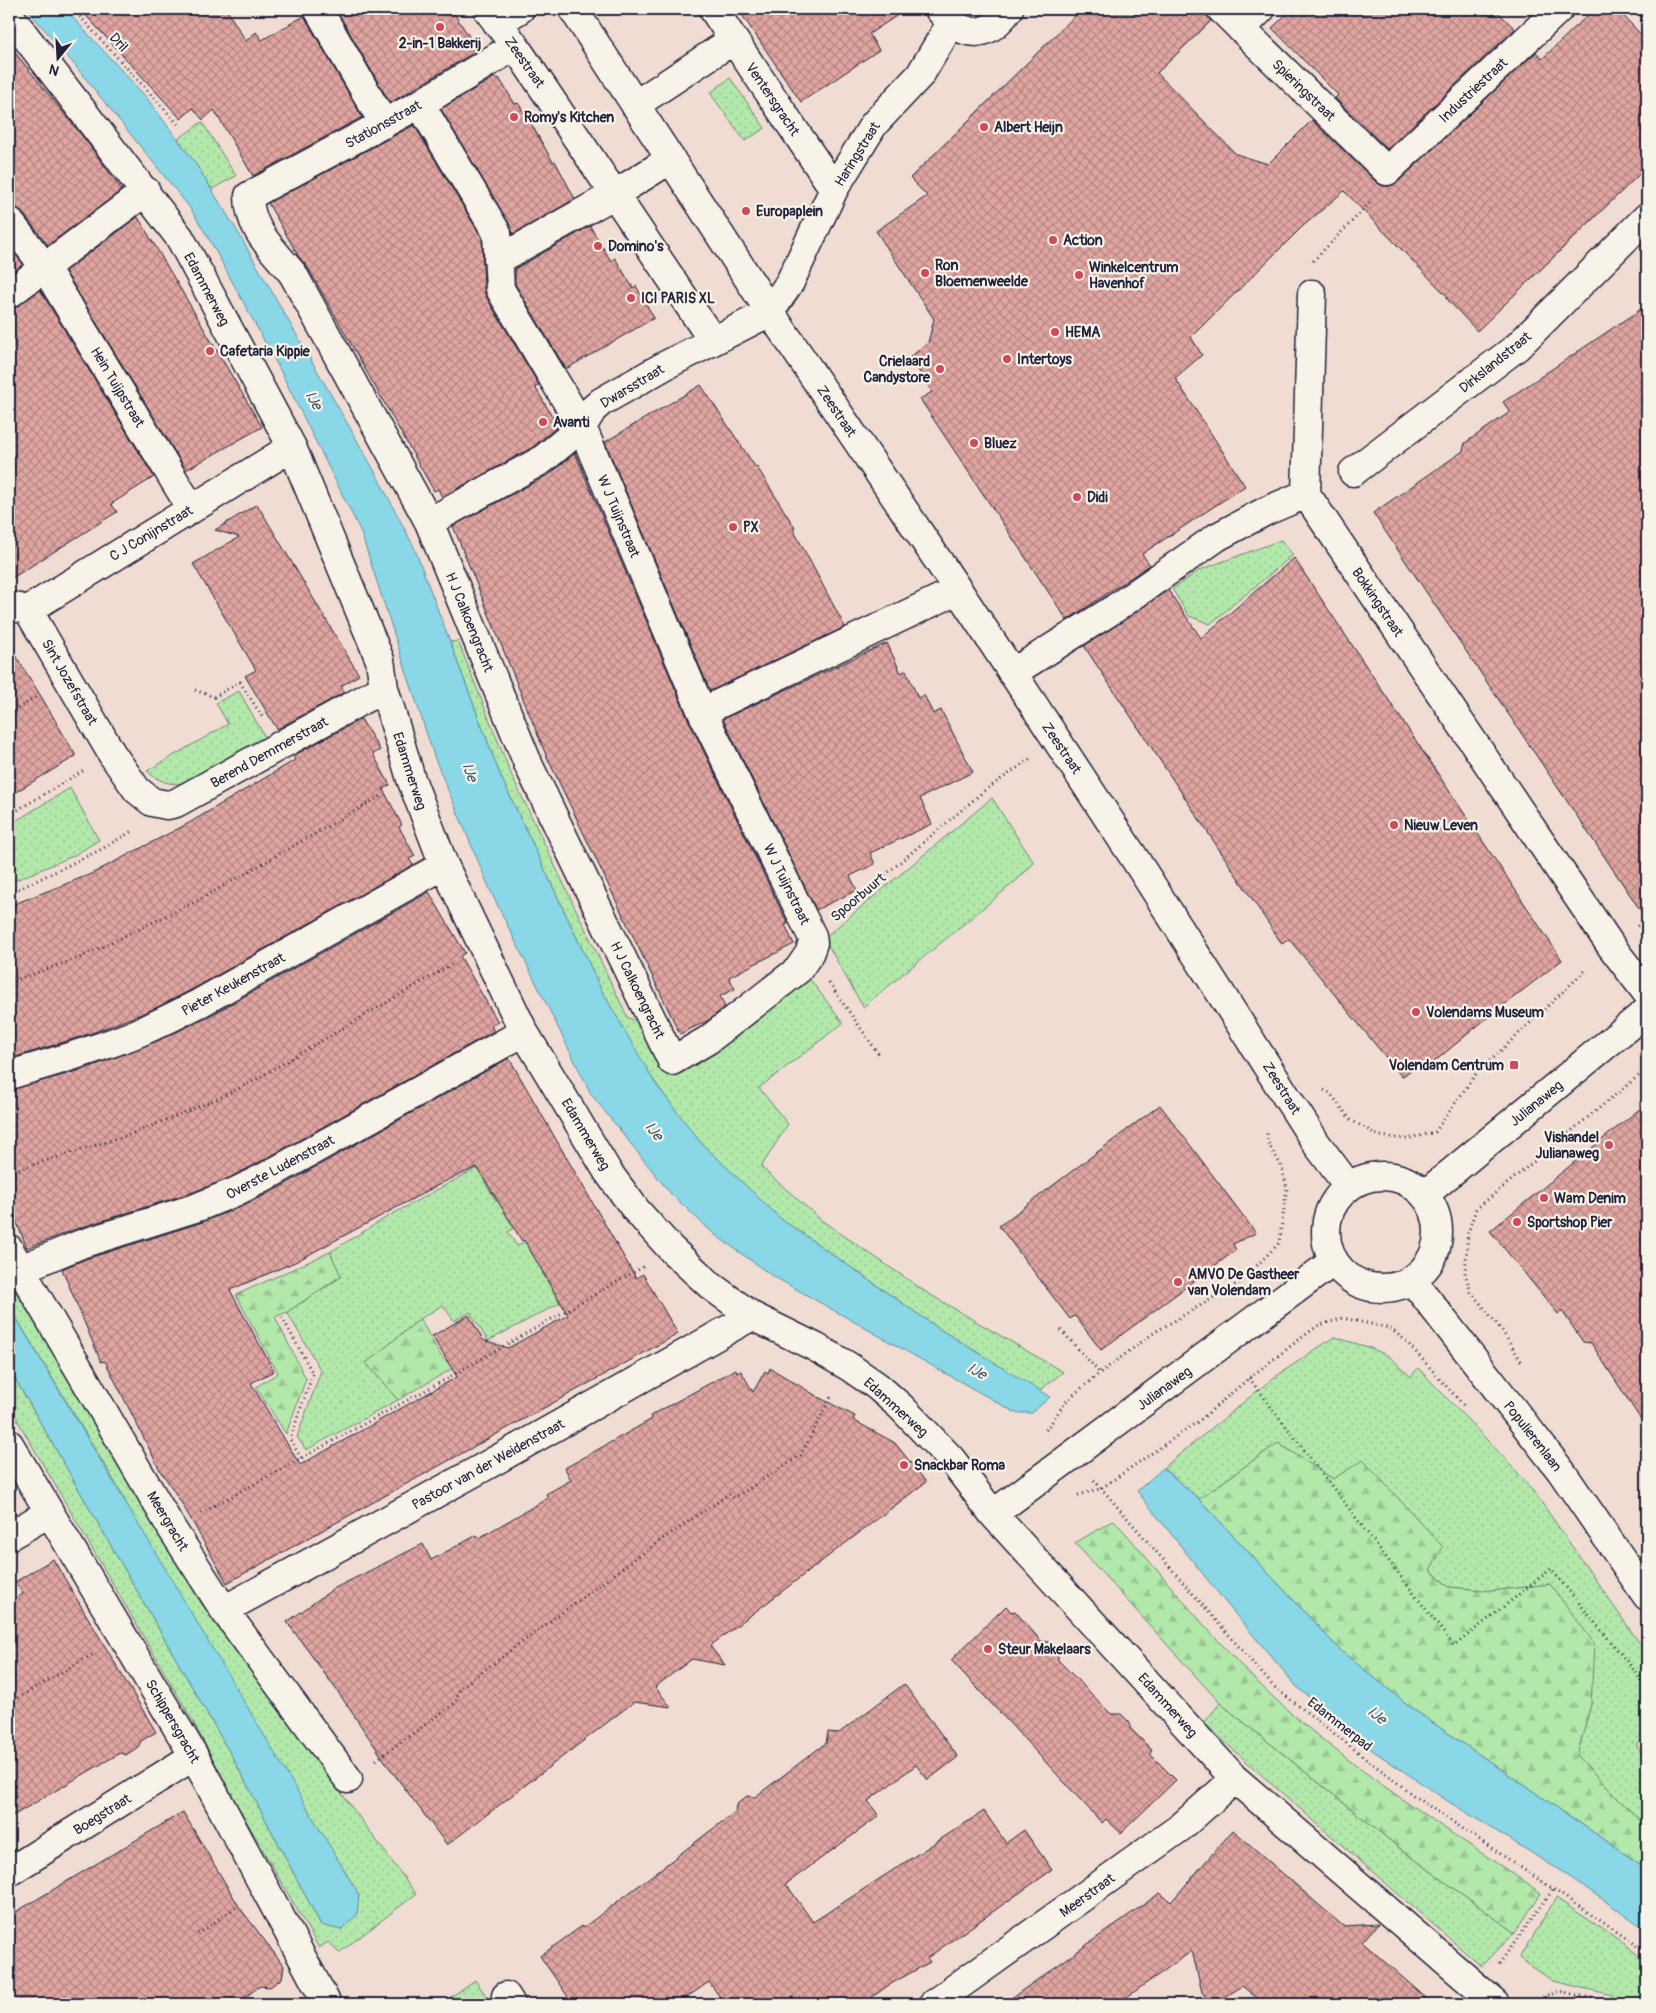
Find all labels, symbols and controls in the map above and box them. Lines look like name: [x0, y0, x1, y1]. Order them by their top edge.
marker: 2-in-1 Bakkerij: [434, 21, 446, 33]
street label: Dril: [106, 29, 132, 55]
north arrow: [32, 32, 82, 82]
street label: Zeestraat: [501, 33, 549, 91]
place label: 2-in-1 Bakkerij: [399, 35, 481, 52]
street label: Industriestraat: [1436, 54, 1511, 126]
street label: Spieringstraat: [1268, 56, 1339, 125]
text: N: [47, 60, 61, 79]
street label: Ventersgracht: [742, 60, 803, 139]
street label: Stationsstraat: [342, 96, 425, 152]
place label: Romy's Kitchen: [524, 109, 614, 126]
marker: Romy's Kitchen: [508, 111, 520, 123]
street label: Haringstraat: [831, 119, 884, 190]
place label: Albert Heijn: [994, 119, 1063, 136]
marker: Albert Heijn: [978, 121, 990, 133]
place label: Europaplein: [756, 203, 823, 220]
marker: Europaplein: [740, 205, 752, 217]
place label: Action: [1063, 232, 1103, 249]
marker: Action: [1047, 234, 1059, 246]
place label: Domino's: [608, 238, 664, 255]
marker: Domino's: [592, 240, 604, 252]
street label: Edammerweg: [180, 250, 233, 329]
place label: Ron Bloemenweelde: [935, 257, 1029, 290]
place label: Winkelcentrum Havenhof: [1089, 259, 1179, 292]
marker: Ron Bloemenweelde: [919, 267, 931, 279]
marker: Winkelcentrum Havenhof: [1073, 269, 1085, 281]
place label: ICI PARIS XL: [641, 290, 715, 307]
marker: ICI PARIS XL: [625, 292, 637, 304]
place label: HEMA: [1065, 324, 1100, 341]
marker: HEMA: [1049, 326, 1061, 338]
street label: Dirkslandstraat: [1456, 328, 1535, 397]
place label: Cafetaria Kippie: [220, 343, 311, 360]
street label: Hein Tuijpstraat: [87, 344, 148, 431]
marker: Cafetaria Kippie: [204, 345, 216, 357]
place label: Intertoys: [1017, 351, 1072, 368]
place label: Crielaard Candystore: [864, 353, 931, 386]
marker: Intertoys: [1001, 353, 1013, 365]
street label: Dwarsstraat: [597, 361, 667, 412]
marker: Crielaard Candystore: [934, 363, 946, 375]
street label: Zeestraat: [813, 382, 860, 441]
water label: IJe: [301, 387, 327, 414]
place label: Avanti: [553, 414, 590, 431]
marker: Avanti: [537, 416, 549, 428]
place label: Bluez: [984, 435, 1017, 452]
marker: Bluez: [968, 437, 980, 449]
street label: W J Tuijnstraat: [594, 472, 644, 560]
place label: Didi: [1087, 489, 1108, 506]
marker: Didi: [1071, 491, 1083, 503]
street label: C J Conijnstraat: [107, 502, 196, 565]
place label: PX: [743, 519, 759, 536]
marker: PX: [727, 521, 739, 533]
street label: Bokkingstraat: [1348, 565, 1407, 640]
street label: H J Calkoengracht: [442, 570, 497, 675]
street label: Sint Jozefstraat: [38, 636, 101, 728]
street label: Berend Demmerstraat: [208, 713, 331, 792]
street label: Zeestraat: [1038, 719, 1085, 778]
street label: Edammerweg: [389, 730, 430, 812]
water label: IJe: [457, 760, 482, 786]
place label: Nieuw Leven: [1404, 817, 1478, 834]
marker: Nieuw Leven: [1388, 819, 1400, 831]
street label: W J Tuijnstraat: [760, 841, 814, 928]
street label: Spoorbuurt: [827, 869, 889, 925]
street label: H J Calkoengracht: [607, 939, 669, 1042]
street label: Pieter Keukenstraat: [179, 949, 288, 1020]
place label: Volendams Museum: [1426, 1004, 1545, 1021]
marker: Volendams Museum: [1410, 1006, 1422, 1018]
place label: Volendam Centrum: [1389, 1057, 1505, 1074]
street label: Zeestraat: [1259, 1059, 1304, 1118]
marker: Volendam Centrum: [1508, 1059, 1520, 1071]
street label: Julianaweg: [1506, 1077, 1566, 1130]
street label: Edammerweg: [557, 1095, 614, 1173]
water label: IJe: [640, 1118, 668, 1146]
place label: Vishandel Julianaweg: [1536, 1129, 1599, 1162]
street label: Overste Ludenstraat: [223, 1132, 338, 1203]
marker: Vishandel Julianaweg: [1603, 1139, 1615, 1151]
place label: Wam Denim: [1554, 1190, 1626, 1207]
marker: Wam Denim: [1538, 1192, 1550, 1204]
place label: Sportshop Pier: [1527, 1214, 1613, 1231]
marker: Sportshop Pier: [1511, 1216, 1523, 1228]
place label: AMVO De Gastheer van Volendam: [1187, 1266, 1300, 1299]
marker: AMVO De Gastheer van Volendam: [1172, 1276, 1184, 1288]
water label: IJe: [964, 1359, 991, 1385]
street label: Julianaweg: [1134, 1363, 1195, 1414]
street label: Edammerweg: [860, 1374, 931, 1441]
street label: Populierenlaan: [1500, 1398, 1565, 1475]
street label: Pastoor van der Weidenstraat: [409, 1415, 568, 1513]
place label: Snackbar Roma: [914, 1457, 1006, 1474]
marker: Snackbar Roma: [898, 1459, 910, 1471]
street label: Meergracht: [143, 1488, 192, 1555]
place label: Steur Makelaars: [998, 1641, 1091, 1658]
marker: Steur Makelaars: [982, 1643, 994, 1655]
street label: Edammerweg: [1134, 1670, 1201, 1741]
street label: Schippersgracht: [142, 1676, 204, 1766]
street label: Edammerpad: [1304, 1694, 1376, 1755]
water label: IJe: [1363, 1702, 1391, 1730]
street label: Boegstraat: [70, 1790, 134, 1839]
street label: Meerstraat: [1056, 1870, 1118, 1921]

